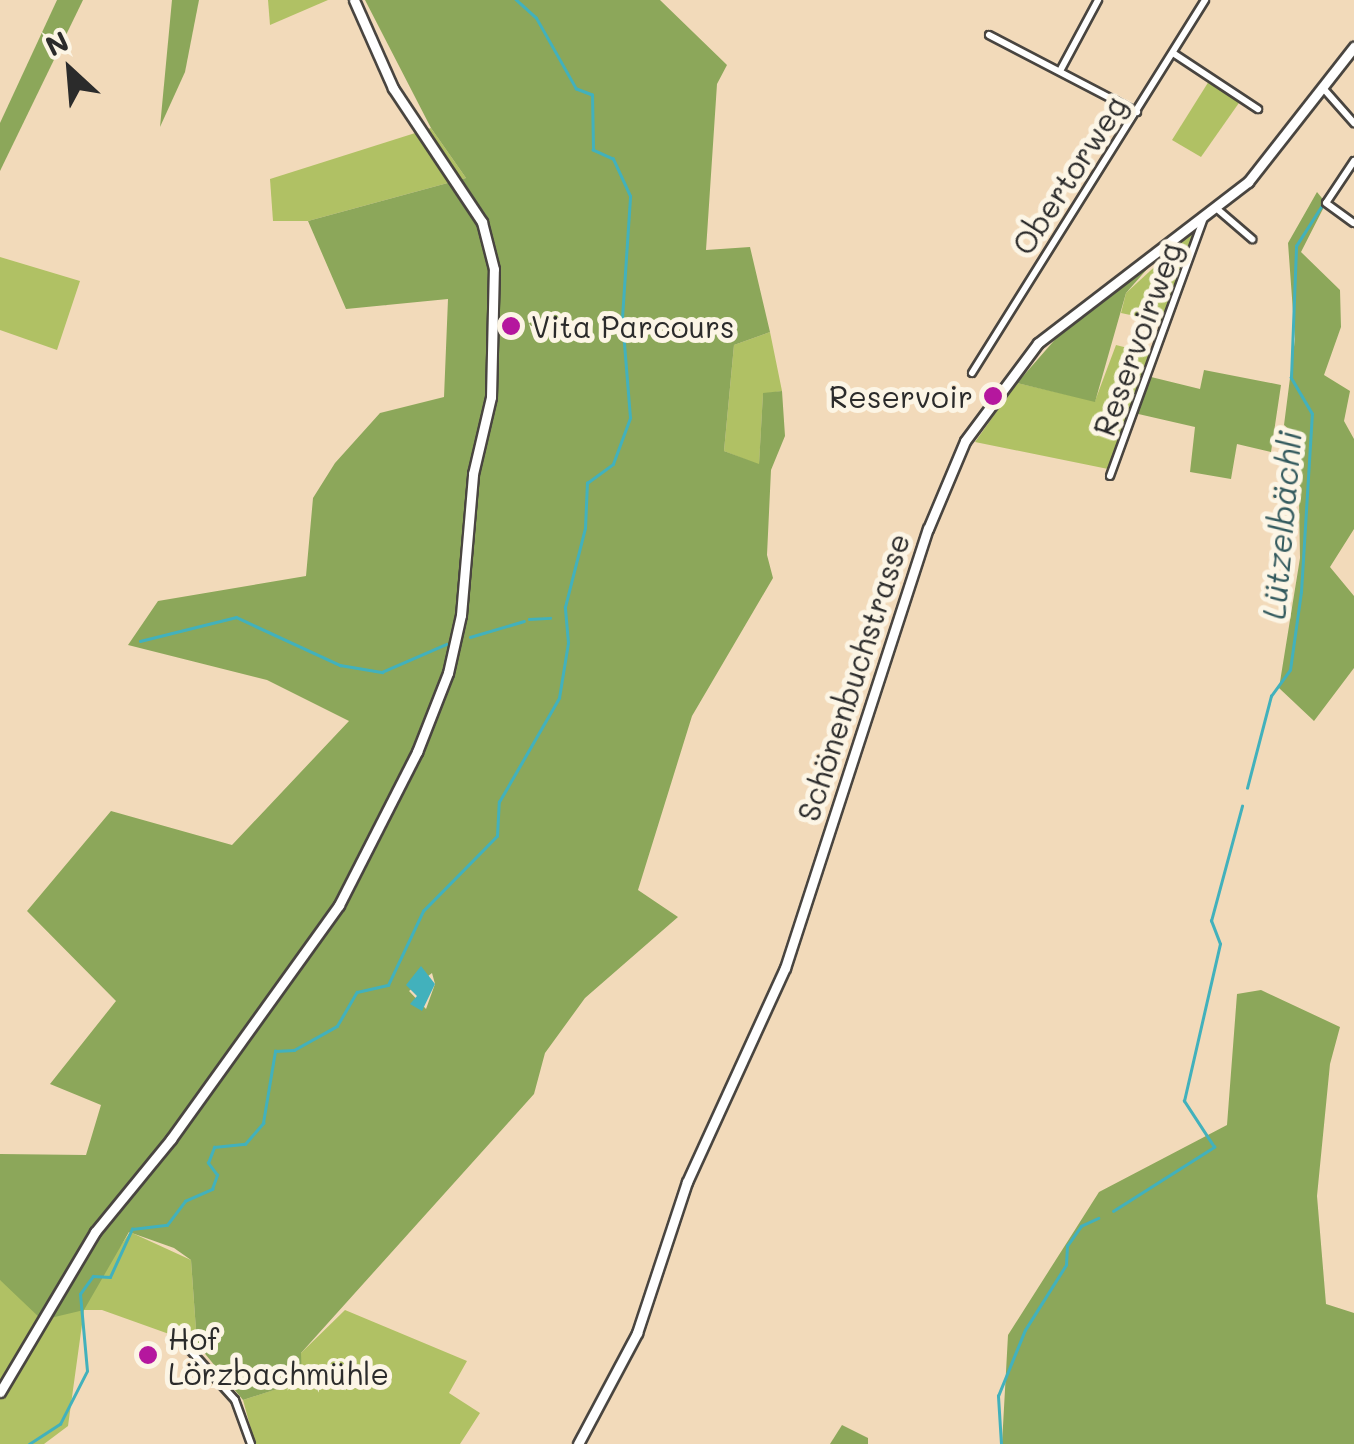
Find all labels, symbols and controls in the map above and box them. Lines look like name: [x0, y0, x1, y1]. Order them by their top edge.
north arrow: [20, 20, 120, 120]
text: N: [39, 22, 74, 64]
street label: Obertorweg: [1004, 89, 1134, 261]
street label: Reservoirweg: [1085, 237, 1189, 441]
place label: Vita Parcours: [531, 308, 735, 344]
marker: Vita Parcours: [500, 315, 522, 337]
place label: Reservoir: [829, 378, 973, 414]
marker: Reservoir: [982, 385, 1004, 407]
water label: Lützelbächli: [1254, 429, 1308, 621]
street label: Schönenbuchstrasse: [789, 529, 917, 825]
place label: Hof Lörzbachmühle: [168, 1320, 389, 1390]
marker: Hof Lörzbachmühle: [137, 1344, 159, 1366]

